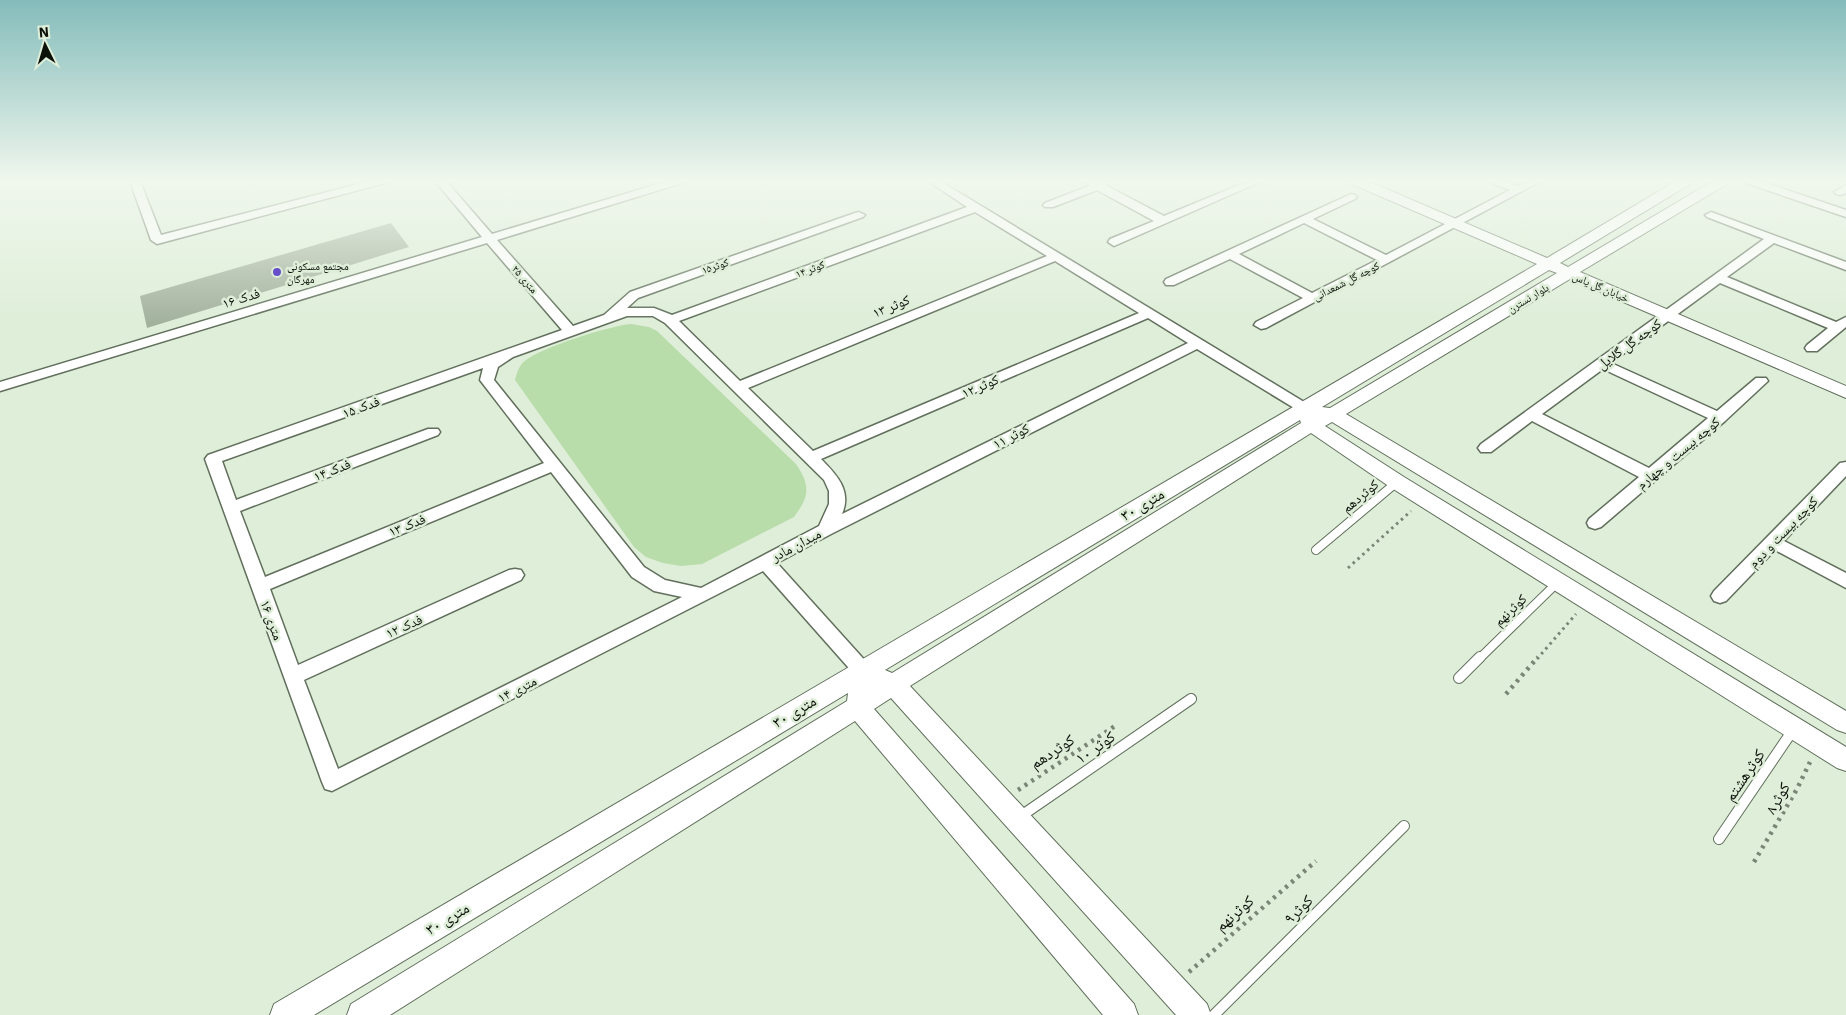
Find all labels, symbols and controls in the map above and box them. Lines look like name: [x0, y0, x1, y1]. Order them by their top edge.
north arrow: [20, 20, 70, 70]
text: N: [38, 23, 50, 41]
street label: کوثر۱۵: [700, 255, 731, 277]
street label: کوثر ۱۴: [793, 257, 827, 281]
street label: کوچه گل شمعدانی: [1310, 258, 1382, 304]
place label: مجتمع مسکونی مهرگان: [287, 259, 349, 286]
street label: ۲۵ متری: [509, 262, 541, 296]
marker: مجتمع مسکونی مهرگان: [271, 266, 283, 278]
street label: خیابان گل یاس: [1571, 269, 1631, 305]
street label: بلوار نسترن: [1505, 280, 1551, 316]
street label: فدک ۱۶: [220, 284, 262, 312]
street label: کوثر ۱۳: [870, 290, 912, 322]
street label: کوچه گل گلایل: [1593, 314, 1665, 374]
street label: کوثر ۱۲: [959, 370, 1002, 402]
street label: فدک ۱۵: [340, 392, 382, 422]
street label: کوچه بیست و چهارم: [1632, 413, 1724, 494]
street label: کوثر ۱۱: [990, 419, 1032, 453]
street label: فدک ۱۴: [311, 455, 353, 485]
street label: کوثردهم: [1338, 475, 1383, 518]
street label: ۳۰ متری: [1116, 483, 1168, 526]
street label: کوچه بیست و دوم: [1744, 492, 1823, 572]
street label: فدک ۱۳: [386, 509, 428, 541]
street label: میدان مادر: [767, 524, 824, 566]
street label: کوثرنهم: [1490, 590, 1531, 631]
street label: ۱۶ متری: [256, 597, 288, 643]
street label: فدک ۱۲: [383, 610, 425, 642]
street label: ۱۴ متری: [494, 672, 540, 706]
street label: ۳۰ متری: [768, 690, 820, 733]
street label: کوثر ۱۰: [1071, 726, 1119, 768]
street label: کوثردهم: [1026, 729, 1079, 774]
street label: کوثرهشتم: [1719, 745, 1770, 806]
street label: کوثر۸: [1760, 778, 1794, 817]
street label: کوثرنهم: [1210, 890, 1258, 936]
street label: کوثر۹: [1279, 890, 1317, 928]
street label: ۳۰ متری: [421, 897, 473, 940]

